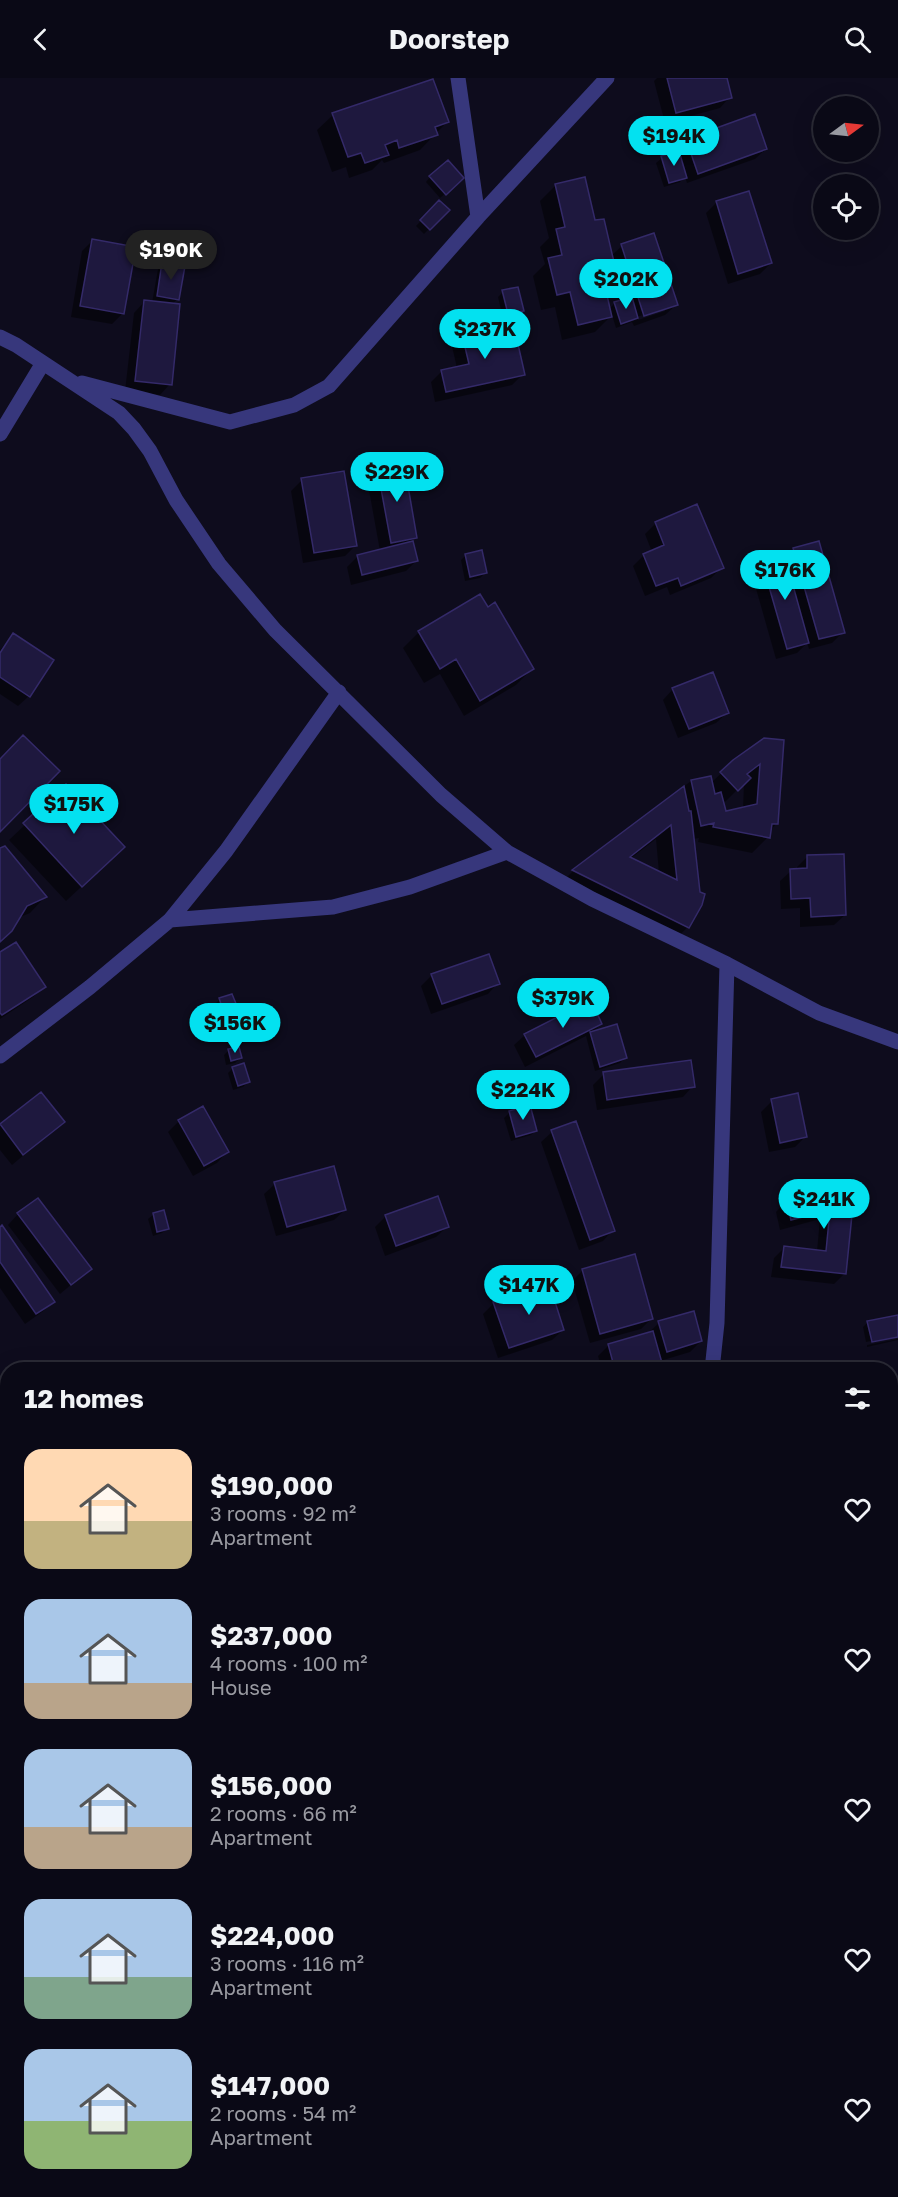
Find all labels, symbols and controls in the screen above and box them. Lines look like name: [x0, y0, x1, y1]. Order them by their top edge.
icon: back: [24, 23, 57, 56]
text: Doorstep: [389, 23, 509, 55]
icon: search: [841, 23, 874, 56]
north arrow: [813, 96, 879, 162]
map controls: [813, 96, 879, 240]
pin: $194K: [632, 116, 716, 167]
text: $194K: [642, 123, 706, 147]
button: locate: [813, 174, 879, 240]
pin: $190K: [129, 230, 213, 281]
text: $190K: [139, 237, 203, 261]
pin: $202K: [584, 259, 668, 310]
text: $202K: [593, 266, 659, 290]
pin: $237K: [443, 309, 527, 360]
text: $237K: [453, 316, 517, 340]
pin: $229K: [355, 452, 439, 503]
text: $229K: [365, 459, 430, 483]
pin: $176K: [743, 550, 827, 601]
text: $176K: [754, 557, 816, 581]
pin: $175K: [32, 784, 116, 835]
text: $175K: [43, 791, 105, 815]
pin: $379K: [521, 978, 605, 1029]
text: $379K: [531, 985, 595, 1009]
pin: $156K: [193, 1003, 277, 1054]
text: $156K: [203, 1010, 267, 1034]
pin: $224K: [481, 1070, 565, 1121]
text: $224K: [491, 1077, 555, 1101]
pin: $241K: [782, 1179, 866, 1230]
text: $241K: [793, 1186, 855, 1210]
pin: $147K: [487, 1265, 571, 1316]
text: $147K: [498, 1272, 560, 1296]
icon: filters: [841, 1382, 874, 1415]
text: 12 homes: [24, 1383, 144, 1414]
text: $190,000: [210, 1470, 333, 1501]
icon: home: [72, 1473, 144, 1545]
icon: heart: [841, 1493, 874, 1526]
text: 3 rooms · 92 m²: [210, 1501, 356, 1525]
text: Apartment: [210, 1525, 313, 1549]
text: $237,000: [210, 1620, 332, 1651]
icon: home: [72, 1623, 144, 1695]
icon: heart: [841, 1643, 874, 1676]
text: 4 rooms · 100 m²: [210, 1651, 368, 1675]
text: House: [210, 1675, 272, 1699]
text: $156,000: [210, 1770, 332, 1801]
icon: home: [72, 1773, 144, 1845]
icon: heart: [841, 1793, 874, 1826]
text: 2 rooms · 66 m²: [210, 1801, 357, 1825]
text: Apartment: [210, 1825, 313, 1849]
text: $224,000: [210, 1920, 334, 1951]
icon: home: [72, 1923, 144, 1995]
icon: heart: [841, 1943, 874, 1976]
text: 3 rooms · 116 m²: [210, 1951, 364, 1975]
text: Apartment: [210, 1975, 313, 1999]
text: $147,000: [210, 2070, 330, 2101]
icon: home: [72, 2073, 144, 2145]
icon: heart: [841, 2093, 874, 2126]
text: 2 rooms · 54 m²: [210, 2101, 356, 2125]
text: Apartment: [210, 2125, 313, 2149]

